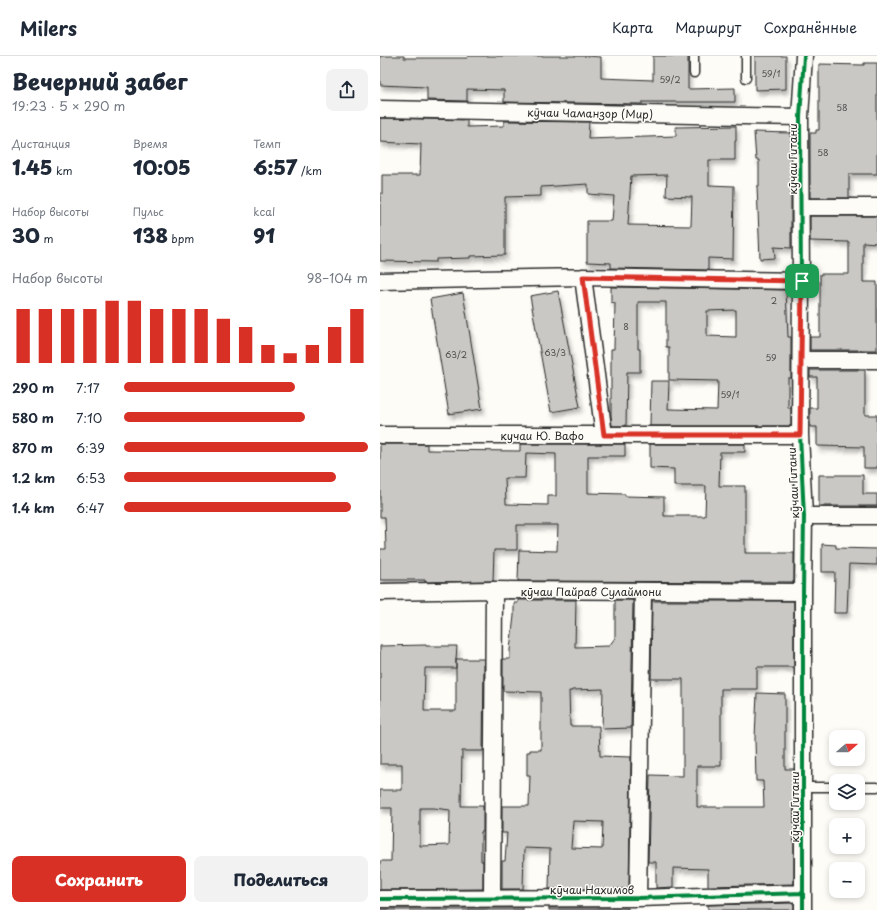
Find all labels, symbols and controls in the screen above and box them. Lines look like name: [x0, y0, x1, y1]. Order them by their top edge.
text: Milers: [20, 14, 77, 42]
text: Карта: [612, 17, 653, 38]
text: Маршрут: [675, 17, 741, 38]
text: Сохранённые: [763, 17, 857, 38]
text: Вечерний забег: [12, 64, 188, 97]
house number: 59/1: [762, 66, 780, 80]
button: share: [326, 69, 368, 111]
house number: 59/2: [659, 72, 681, 86]
text: 19:23 · 5 × 290 m: [12, 96, 125, 115]
house number: 58: [836, 100, 848, 114]
street label: кӯчаи Чаманзор (Мир): [527, 103, 653, 123]
street label: кӯчаи Гитани: [784, 123, 801, 195]
text: Дистанция: [12, 135, 70, 152]
text: Время: [133, 135, 168, 152]
text: Темп: [253, 135, 281, 152]
house number: 58: [817, 145, 829, 159]
text: 1.45: [12, 152, 52, 182]
text: 10:05: [133, 152, 191, 182]
text: 6:57: [253, 152, 297, 182]
text: km: [52, 162, 73, 179]
text: /km: [297, 162, 322, 179]
text: Набор высоты: [12, 203, 89, 220]
text: Пульс: [133, 203, 164, 220]
text: kcal: [253, 203, 275, 220]
text: 30: [12, 220, 40, 250]
text: 138: [133, 220, 168, 250]
text: 91: [253, 220, 275, 250]
text: m: [40, 230, 54, 247]
text: bpm: [168, 230, 194, 247]
pin: [785, 264, 819, 298]
text: Набор высоты: [12, 268, 103, 287]
text: 98–104 m: [307, 268, 368, 287]
icon: arrive: [791, 270, 813, 292]
house number: 2: [771, 293, 777, 307]
house number: 8: [623, 319, 629, 333]
house number: 63/3: [544, 345, 566, 359]
house number: 63/2: [445, 347, 467, 361]
house number: 59: [765, 350, 777, 364]
text: 290 m: [12, 378, 54, 397]
text: 7:17: [76, 378, 100, 397]
house number: 59/1: [721, 387, 739, 401]
text: 580 m: [12, 408, 54, 427]
text: 7:10: [76, 408, 102, 427]
street label: кучаи Ю. Вафо: [500, 427, 584, 444]
text: 870 m: [12, 438, 53, 457]
text: 6:39: [76, 438, 105, 457]
street label: кӯчаи Гитани: [783, 447, 803, 519]
text: 1.2 km: [12, 468, 55, 487]
text: 6:53: [76, 468, 106, 487]
text: 1.4 km: [12, 498, 55, 517]
text: 6:47: [76, 498, 104, 517]
street label: кӯчаи Пайрав Сулаймони: [520, 583, 662, 600]
north arrow: [829, 730, 865, 766]
map controls: [829, 730, 865, 898]
street label: кӯчаи Гитани: [786, 771, 803, 843]
button: layers: [829, 774, 865, 810]
button: +: [829, 818, 865, 854]
button: Сохранить: [12, 856, 186, 902]
button: Поделиться: [194, 856, 368, 902]
button: −: [829, 862, 865, 898]
street label: кӯчаи Нахимов: [550, 881, 634, 898]

